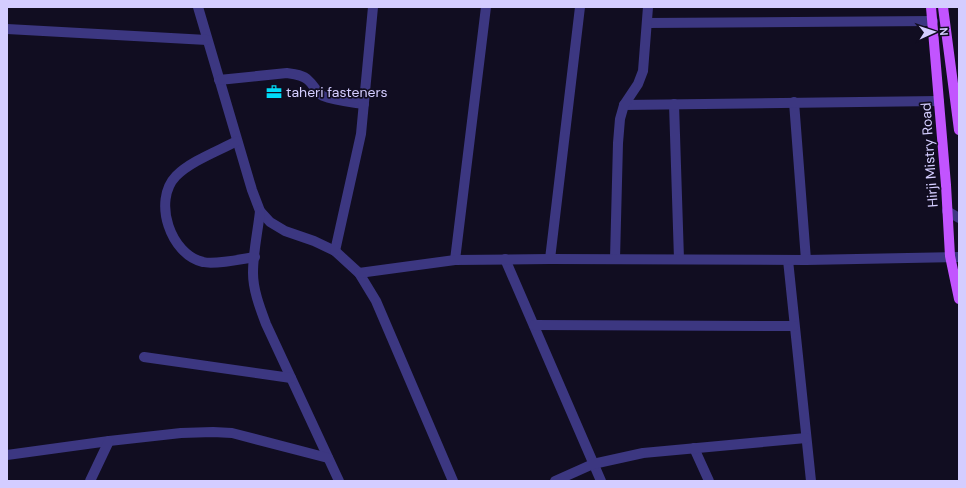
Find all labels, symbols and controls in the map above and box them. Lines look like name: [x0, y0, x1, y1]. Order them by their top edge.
north arrow: [914, 12, 954, 52]
text: N: [937, 27, 951, 36]
office icon: taheri fasteners: [265, 83, 283, 101]
place label: taheri fasteners: [286, 83, 388, 101]
street label: Hirji Mistry Road: [916, 102, 942, 208]

